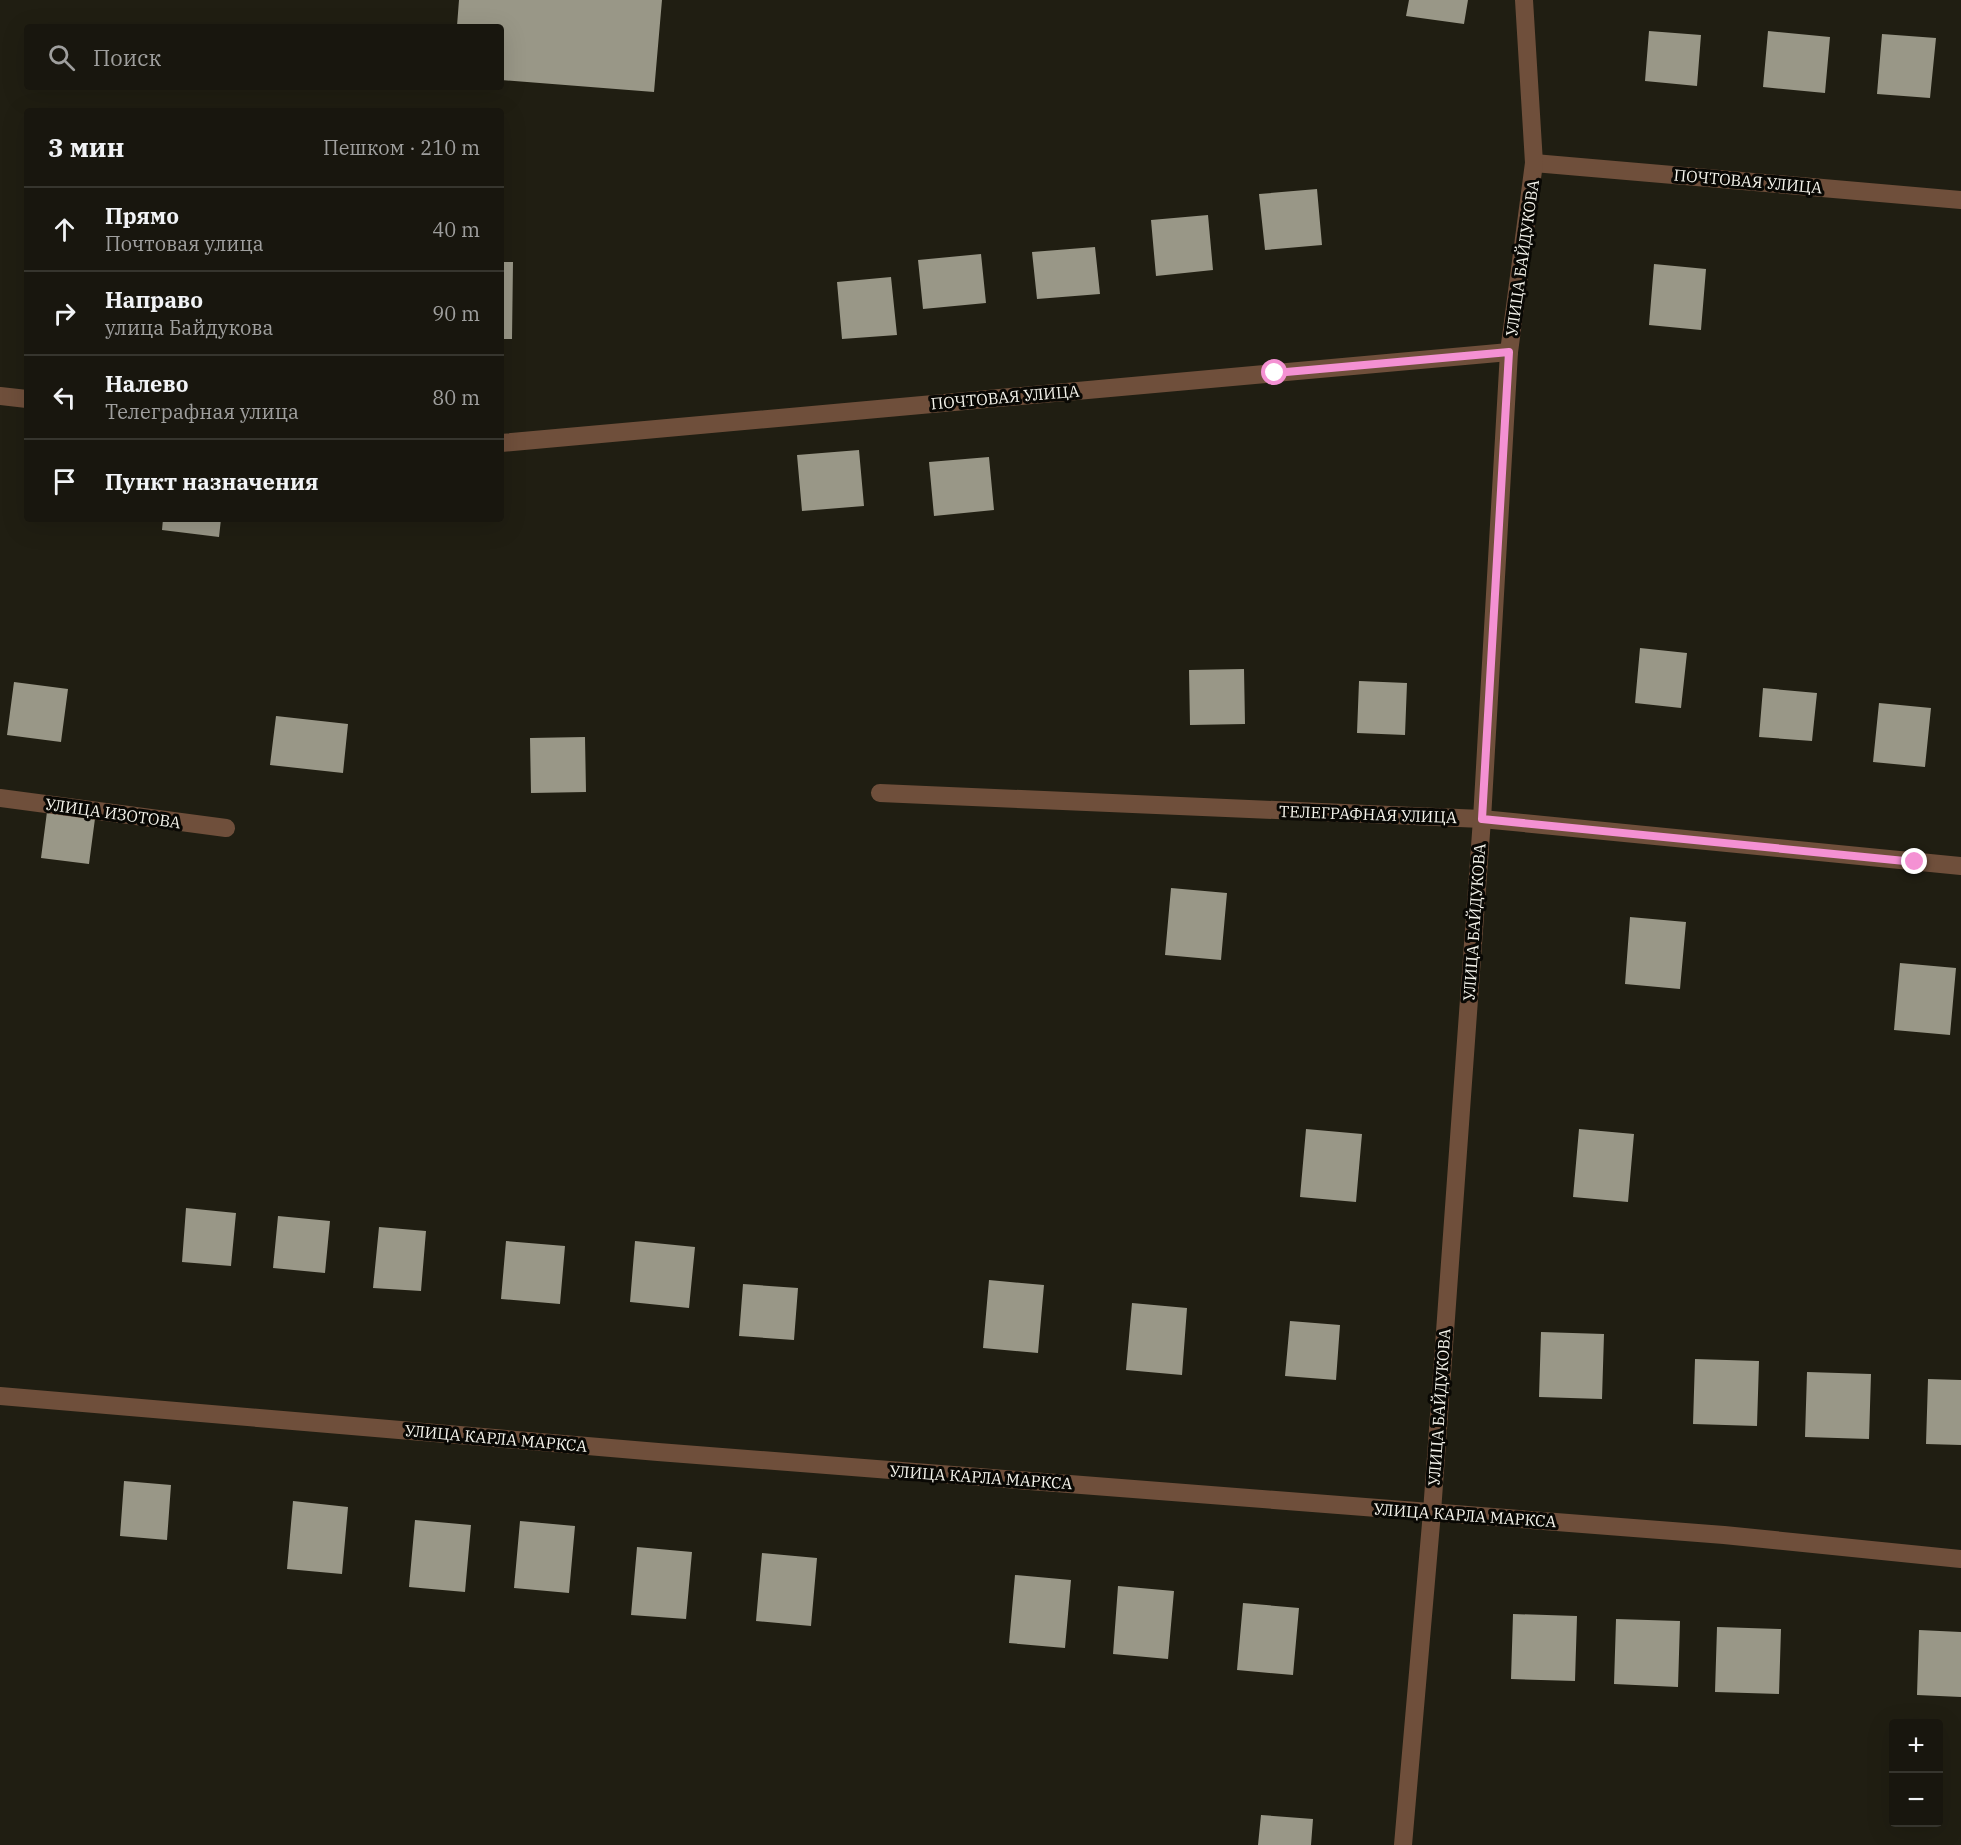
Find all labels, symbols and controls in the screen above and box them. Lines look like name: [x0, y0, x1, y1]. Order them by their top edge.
search box: [24, 24, 504, 90]
icon: search: [45, 41, 78, 74]
text: Поиск: [93, 43, 161, 72]
text: 3 мин: [48, 130, 124, 164]
text: Пешком · 210 m: [323, 134, 480, 161]
street label: ПОЧТОВАЯ УЛИЦА: [1673, 165, 1823, 197]
street label: УЛИЦА БАЙДУКОВА: [1501, 178, 1543, 338]
text: Прямо: [105, 201, 179, 230]
icon: ahead: [48, 213, 81, 246]
text: 40 m: [432, 216, 480, 243]
text: Почтовая улица: [105, 230, 264, 257]
text: Направо: [105, 285, 203, 314]
icon: right: [48, 297, 81, 330]
text: 90 m: [432, 300, 480, 327]
text: улица Байдукова: [105, 314, 273, 341]
route start: [1261, 359, 1287, 385]
text: Налево: [105, 369, 189, 398]
icon: left: [48, 381, 81, 414]
street label: ПОЧТОВАЯ УЛИЦА: [930, 381, 1080, 413]
text: 80 m: [432, 384, 480, 411]
text: Телеграфная улица: [105, 398, 299, 425]
icon: arrive: [48, 465, 81, 498]
text: Пункт назначения: [105, 467, 319, 496]
street label: УЛИЦА ИЗОТОВА: [44, 794, 182, 832]
street label: ТЕЛЕГРАФНАЯ УЛИЦА: [1279, 801, 1457, 827]
street label: УЛИЦА БАЙДУКОВА: [1459, 843, 1489, 1001]
route end: [1901, 848, 1927, 874]
street label: УЛИЦА БАЙДУКОВА: [1424, 1328, 1454, 1486]
street label: УЛИЦА КАРЛА МАРКСА: [404, 1420, 588, 1456]
street label: УЛИЦА КАРЛА МАРКСА: [889, 1461, 1073, 1493]
street label: УЛИЦА КАРЛА МАРКСА: [1373, 1499, 1557, 1531]
map controls: [1889, 1719, 1943, 1827]
button: +: [1889, 1719, 1943, 1773]
button: −: [1889, 1773, 1943, 1827]

